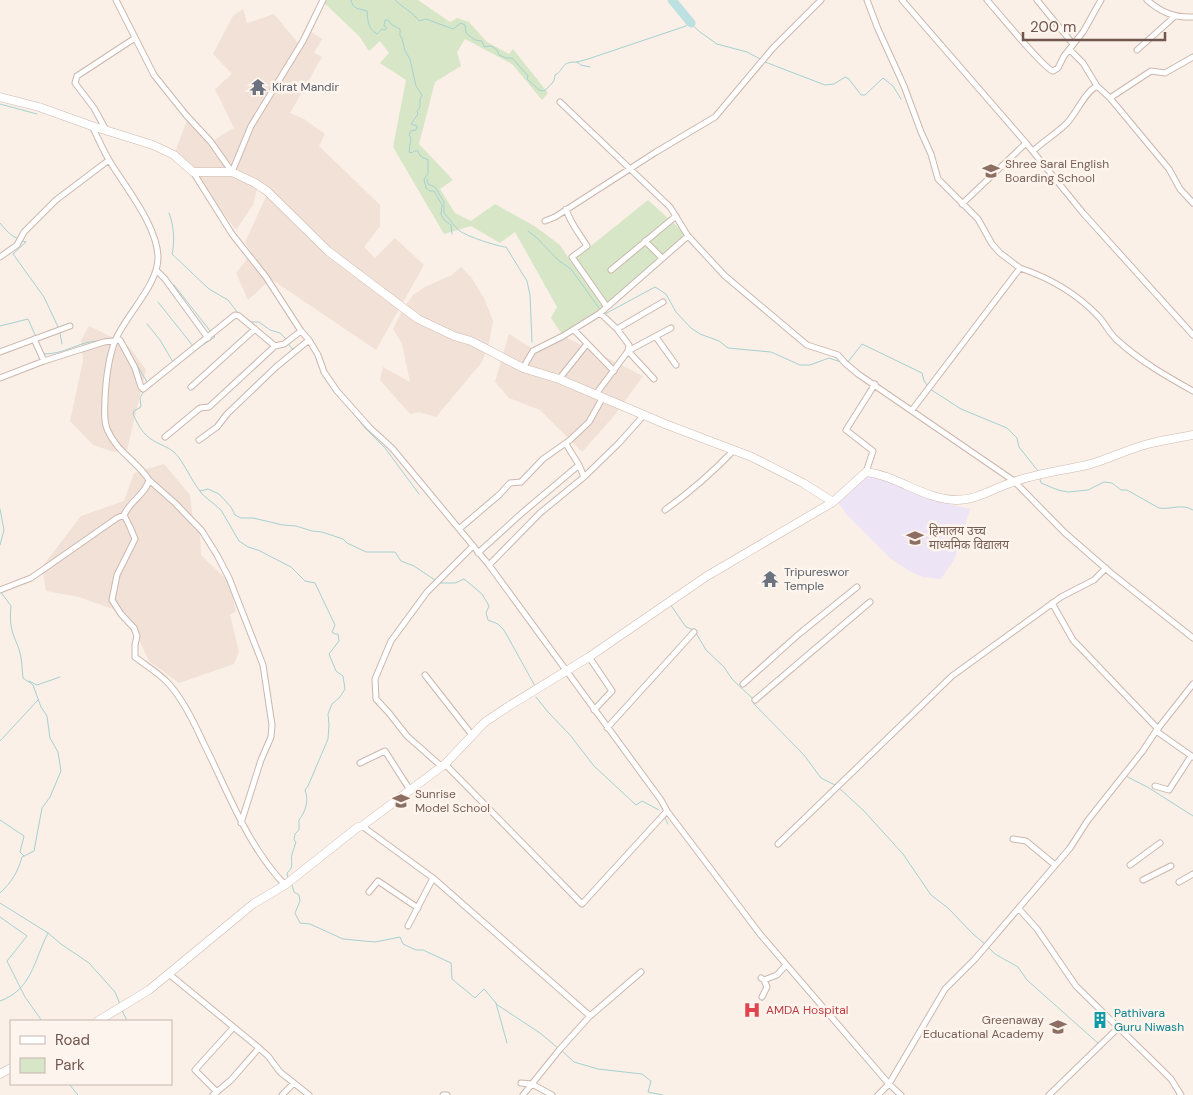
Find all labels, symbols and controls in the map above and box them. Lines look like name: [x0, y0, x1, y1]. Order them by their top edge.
scale bar: [1023, 10, 1166, 42]
text: 200 m: [1030, 17, 1076, 37]
temple icon: Kirat Mandir: [248, 77, 268, 97]
place label: Kirat Mandir: [272, 79, 339, 95]
place label: Shree Saral English Boarding School: [1005, 156, 1109, 186]
school or university icon: Shree Saral English Boarding School: [981, 161, 1001, 181]
place label: हिमालय उच्च माध्यमिक विद्यालय: [929, 523, 1010, 553]
school or university icon: हिमालय उच्च माध्यमिक विद्यालय: [905, 528, 925, 548]
place label: Tripureswor Temple: [784, 564, 850, 594]
temple icon: Tripureswor Temple: [760, 569, 780, 589]
place label: Sunrise Model School: [415, 786, 490, 816]
school or university icon: Sunrise Model School: [391, 791, 411, 811]
hospital icon: AMDA Hospital: [742, 1000, 762, 1020]
place label: AMDA Hospital: [766, 1002, 849, 1018]
place label: Pathivara Guru Niwash: [1114, 1005, 1184, 1035]
building icon: Pathivara Guru Niwash: [1090, 1010, 1110, 1030]
place label: Greenaway Educational Academy: [923, 1012, 1044, 1042]
school or university icon: Greenaway Educational Academy: [1048, 1017, 1068, 1037]
legend: [10, 1020, 172, 1085]
text: Road: [55, 1030, 90, 1050]
text: Park: [55, 1055, 85, 1075]

